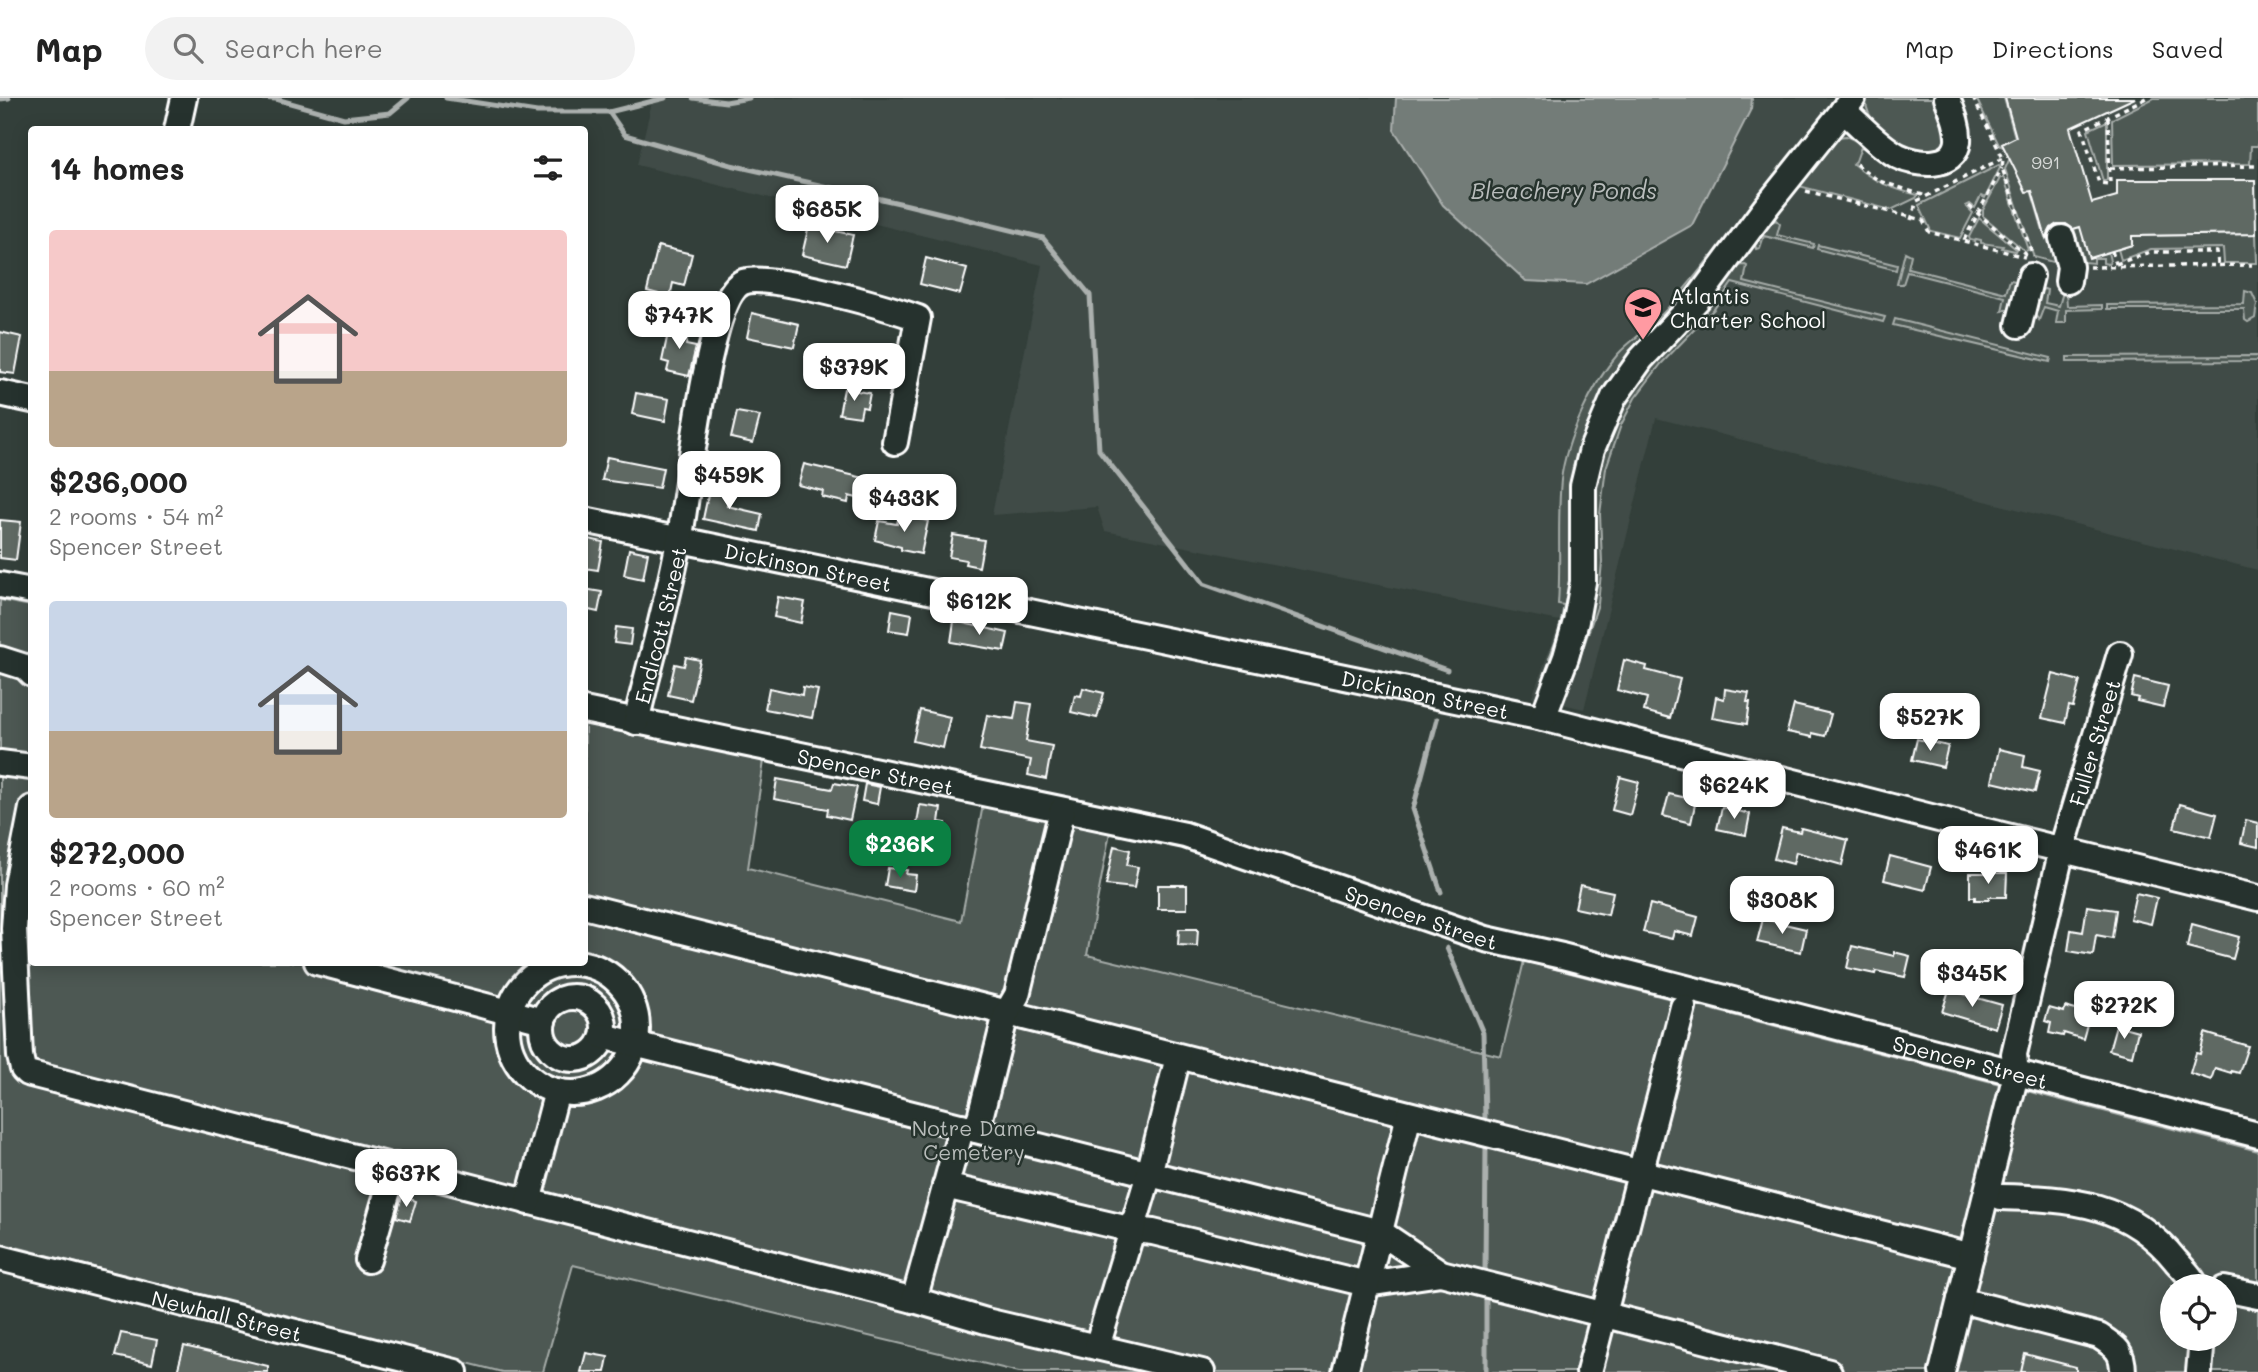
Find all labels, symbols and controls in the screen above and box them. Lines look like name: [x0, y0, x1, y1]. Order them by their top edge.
search box: [145, 17, 635, 80]
text: Map: [35, 27, 103, 70]
icon: search: [169, 29, 207, 67]
text: Search here: [225, 31, 383, 65]
text: Map: [1905, 33, 1954, 64]
text: Directions: [1992, 33, 2114, 64]
text: Saved: [2152, 33, 2223, 64]
text: 14 homes: [49, 148, 185, 188]
icon: filters: [529, 149, 567, 187]
house number: 991: [2031, 150, 2061, 174]
water label: Bleachery Ponds: [1471, 175, 1657, 205]
pin: $685K: [778, 186, 876, 245]
text: $685K: [792, 193, 862, 223]
icon: home: [245, 276, 371, 402]
place label: Atlantis Charter School: [1670, 282, 1826, 333]
school or university icon: Atlantis Charter School: [1622, 286, 1664, 341]
pin: $747K: [630, 292, 728, 351]
text: $747K: [644, 299, 714, 329]
pin: $379K: [805, 344, 903, 403]
text: $379K: [819, 351, 889, 381]
pin: $459K: [680, 452, 778, 511]
text: $459K: [693, 459, 765, 489]
text: $236,000: [49, 461, 188, 501]
pin: $433K: [855, 474, 953, 534]
text: $433K: [868, 482, 940, 512]
text: 2 rooms · 54 m²: [49, 501, 224, 531]
text: Spencer Street: [49, 531, 223, 561]
street label: Dickinson Street: [722, 536, 894, 597]
street label: Endicott Street: [628, 544, 691, 706]
pin: $612K: [930, 578, 1028, 637]
text: $612K: [946, 585, 1012, 615]
icon: home: [245, 647, 371, 773]
street label: Dickinson Street: [1339, 663, 1511, 724]
street label: Fuller Street: [2062, 676, 2125, 809]
pin: $527K: [1881, 694, 1979, 753]
text: $527K: [1896, 701, 1964, 731]
street label: Spencer Street: [795, 741, 956, 800]
pin: $624K: [1685, 762, 1783, 821]
text: $624K: [1699, 769, 1769, 799]
pin: $236K: [851, 820, 949, 880]
pin: $461K: [1939, 826, 2037, 886]
text: $236K: [865, 828, 935, 858]
text: $272,000: [49, 832, 185, 872]
text: $461K: [1954, 834, 2022, 864]
text: 2 rooms · 60 m²: [49, 872, 225, 902]
pin: $308K: [1733, 876, 1831, 936]
street label: Spencer Street: [1342, 878, 1500, 955]
text: $308K: [1746, 884, 1818, 914]
text: Spencer Street: [49, 902, 223, 932]
pin: $345K: [1923, 950, 2021, 1009]
text: $345K: [1936, 957, 2008, 987]
pin: $272K: [2075, 982, 2173, 1041]
text: $272K: [2090, 989, 2158, 1019]
street label: Spencer Street: [1890, 1028, 2051, 1094]
park label: Notre Dame Cemetery: [912, 1114, 1036, 1165]
pin: $637K: [357, 1150, 455, 1209]
text: $637K: [371, 1157, 441, 1187]
map controls: [2160, 1274, 2237, 1351]
button: locate: [2160, 1274, 2237, 1351]
street label: Newhall Street: [149, 1283, 305, 1347]

